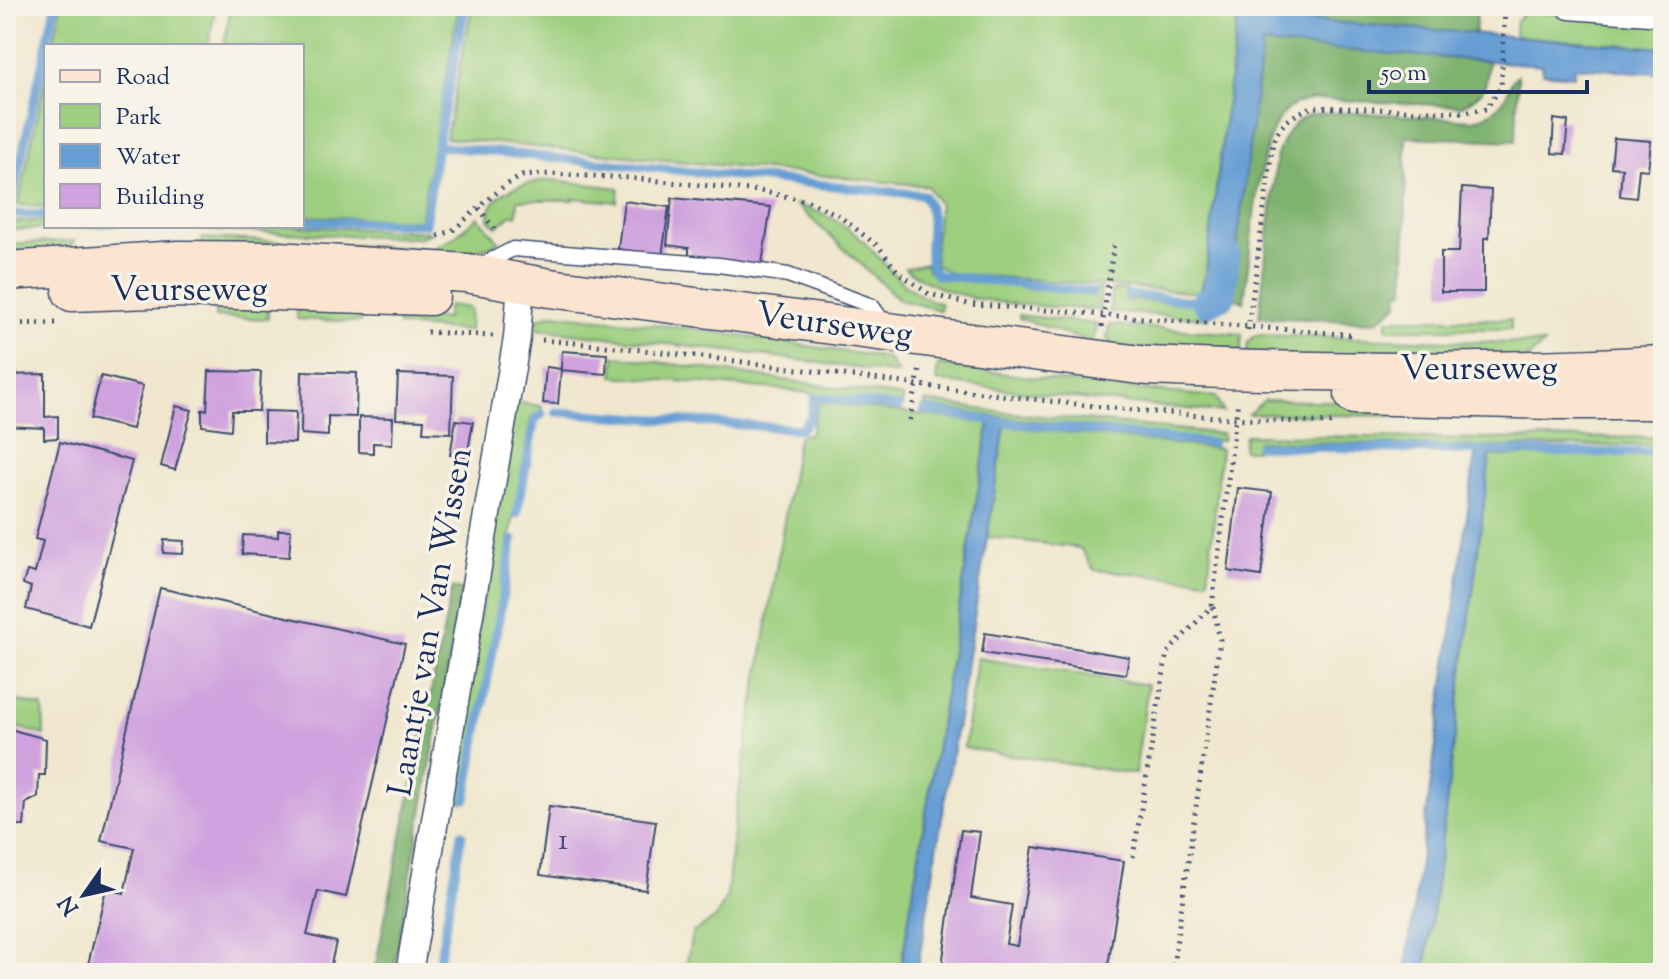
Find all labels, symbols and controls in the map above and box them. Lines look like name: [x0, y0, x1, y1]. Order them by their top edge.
legend: [44, 44, 304, 228]
scale bar: [1369, 44, 1587, 94]
text: 50 m: [1379, 57, 1427, 91]
text: Road: [116, 61, 170, 95]
text: Park: [116, 101, 162, 135]
text: Water: [116, 141, 180, 175]
text: Building: [116, 181, 205, 215]
street label: Veurseweg: [110, 267, 268, 316]
street label: Veurseweg: [752, 291, 916, 361]
street label: Veurseweg: [1400, 346, 1558, 395]
street label: Laantje van Van Wissen: [377, 444, 487, 800]
house number: 1: [558, 820, 568, 863]
north arrow: [44, 855, 124, 935]
text: N: [51, 888, 88, 921]

